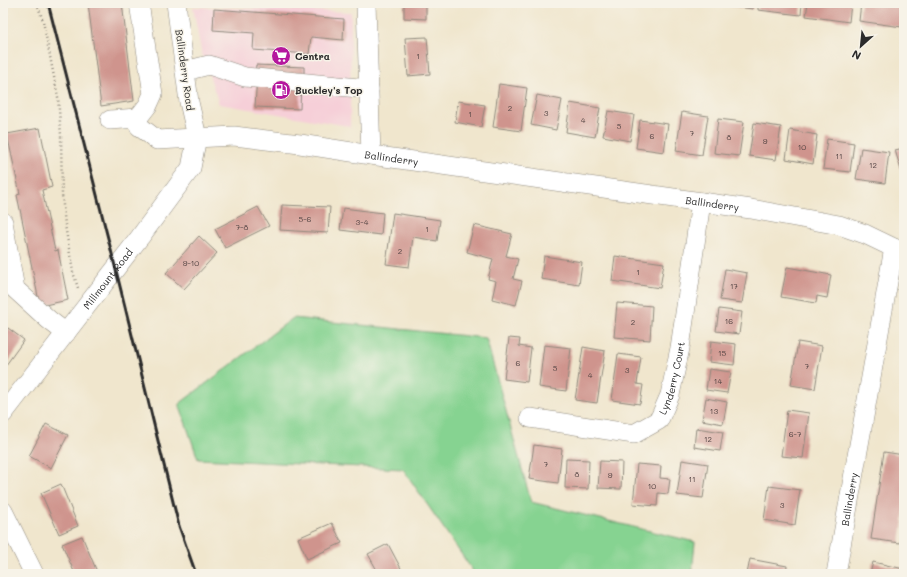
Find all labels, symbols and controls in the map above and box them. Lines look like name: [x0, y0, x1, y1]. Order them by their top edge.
north arrow: [841, 26, 881, 66]
street label: Ballinderry Road: [172, 28, 198, 112]
supermarket icon: Centra: [270, 45, 292, 67]
text: N: [849, 47, 863, 64]
place label: Centra: [295, 49, 330, 63]
house number: 1: [416, 51, 420, 61]
fuel station icon: Buckley's Top: [270, 79, 292, 101]
place label: Buckley's Top: [295, 83, 363, 97]
house number: 2: [508, 103, 512, 113]
house number: 3: [544, 108, 549, 118]
house number: 1: [468, 109, 472, 119]
house number: 4: [581, 115, 586, 125]
house number: 5: [617, 121, 622, 131]
house number: 7: [690, 128, 695, 138]
house number: 6: [650, 131, 655, 141]
house number: 8: [727, 132, 732, 142]
house number: 9: [763, 136, 768, 146]
house number: 10: [798, 142, 806, 152]
street label: Ballinderry: [364, 147, 419, 169]
house number: 11: [835, 151, 843, 161]
house number: 12: [869, 160, 877, 170]
street label: Ballinderry: [685, 193, 740, 214]
house number: 5-6: [299, 214, 312, 224]
house number: 3-4: [356, 217, 369, 227]
house number: 7-8: [236, 222, 248, 232]
house number: 1: [425, 224, 429, 234]
street label: Millmount Road: [80, 245, 136, 312]
house number: 2: [398, 246, 402, 256]
house number: 9-10: [183, 258, 199, 268]
house number: 1: [636, 267, 640, 277]
house number: 17: [730, 281, 739, 291]
house number: 16: [725, 316, 733, 326]
house number: 2: [631, 317, 635, 327]
street label: Lynderry Court: [655, 341, 688, 417]
house number: 15: [718, 348, 726, 358]
house number: 6: [516, 358, 521, 368]
house number: 7: [805, 361, 810, 371]
house number: 5: [553, 363, 558, 373]
house number: 3: [625, 365, 630, 375]
house number: 4: [588, 370, 593, 380]
house number: 14: [714, 376, 722, 386]
house number: 13: [710, 406, 718, 416]
house number: 6-7: [789, 429, 802, 439]
house number: 12: [704, 434, 712, 444]
house number: 7: [544, 459, 549, 469]
house number: 8: [575, 469, 580, 479]
house number: 9: [608, 470, 613, 480]
street label: Ballinderry: [838, 471, 861, 527]
house number: 11: [688, 474, 696, 484]
house number: 10: [648, 481, 656, 491]
house number: 3: [780, 500, 785, 510]

